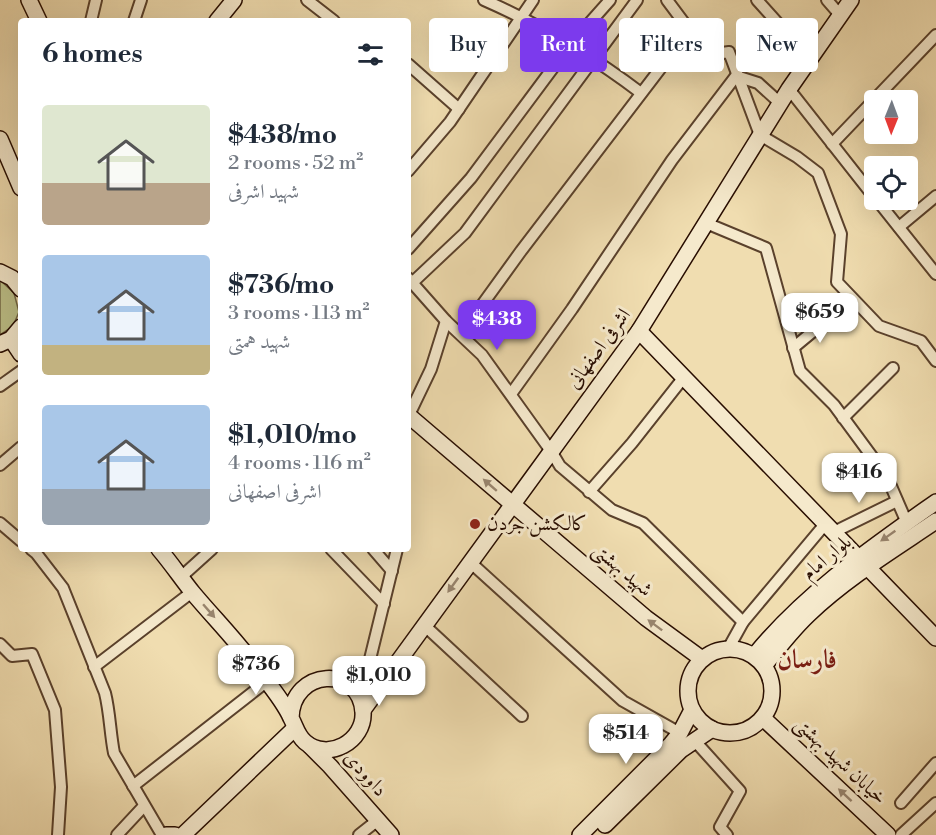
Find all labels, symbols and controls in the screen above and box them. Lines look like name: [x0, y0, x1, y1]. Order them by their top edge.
chip: Buy: [429, 18, 508, 72]
chip: Rent: [520, 18, 607, 72]
chip: Filters: [619, 18, 724, 72]
chip: New: [736, 18, 818, 72]
text: 6 homes: [42, 38, 143, 70]
icon: filters: [354, 38, 387, 71]
north arrow: [864, 90, 918, 144]
map controls: [864, 90, 918, 210]
text: $438/mo: [228, 119, 337, 151]
icon: home: [90, 129, 162, 201]
text: 2 rooms · 52 m²: [228, 151, 363, 176]
button: locate: [864, 156, 918, 210]
text: شهید اشرفی: [228, 180, 299, 205]
text: $736/mo: [228, 269, 334, 301]
icon: home: [90, 279, 162, 351]
pin: $659: [784, 293, 856, 344]
pin: $438: [461, 300, 533, 351]
text: $659: [795, 300, 845, 325]
text: 3 rooms · 113 m²: [228, 301, 369, 326]
street label: اشرفی اصفهانی: [561, 304, 637, 394]
text: $438: [472, 307, 522, 332]
text: شهید همتی: [228, 330, 290, 355]
text: $1,010/mo: [228, 419, 357, 451]
icon: home: [90, 429, 162, 501]
text: 4 rooms · 116 m²: [228, 451, 371, 476]
pin: $416: [823, 453, 895, 504]
text: $416: [836, 460, 882, 485]
one-way arrow: [483, 479, 498, 492]
text: اشرفی اصفهانی: [228, 480, 322, 505]
place label: کالکشن جردن: [487, 512, 587, 537]
marker: کالکشن جردن: [468, 517, 482, 531]
street label: بلوار امام: [797, 530, 860, 589]
one-way arrow: [881, 530, 897, 542]
street label: شهید بهشتی: [586, 538, 657, 603]
one-way arrow: [447, 577, 459, 593]
one-way arrow: [202, 603, 215, 618]
one-way arrow: [648, 619, 663, 631]
district label: فارسان: [777, 644, 837, 676]
pin: $736: [220, 645, 292, 696]
text: $736: [232, 652, 280, 677]
pin: $1,010: [330, 656, 428, 707]
text: $1,010: [346, 663, 412, 688]
street label: خیابان شهید بهشتی: [788, 712, 892, 811]
pin: $514: [590, 714, 662, 765]
text: $514: [603, 721, 649, 746]
street label: داوودی: [338, 746, 392, 802]
one-way arrow: [838, 789, 853, 802]

